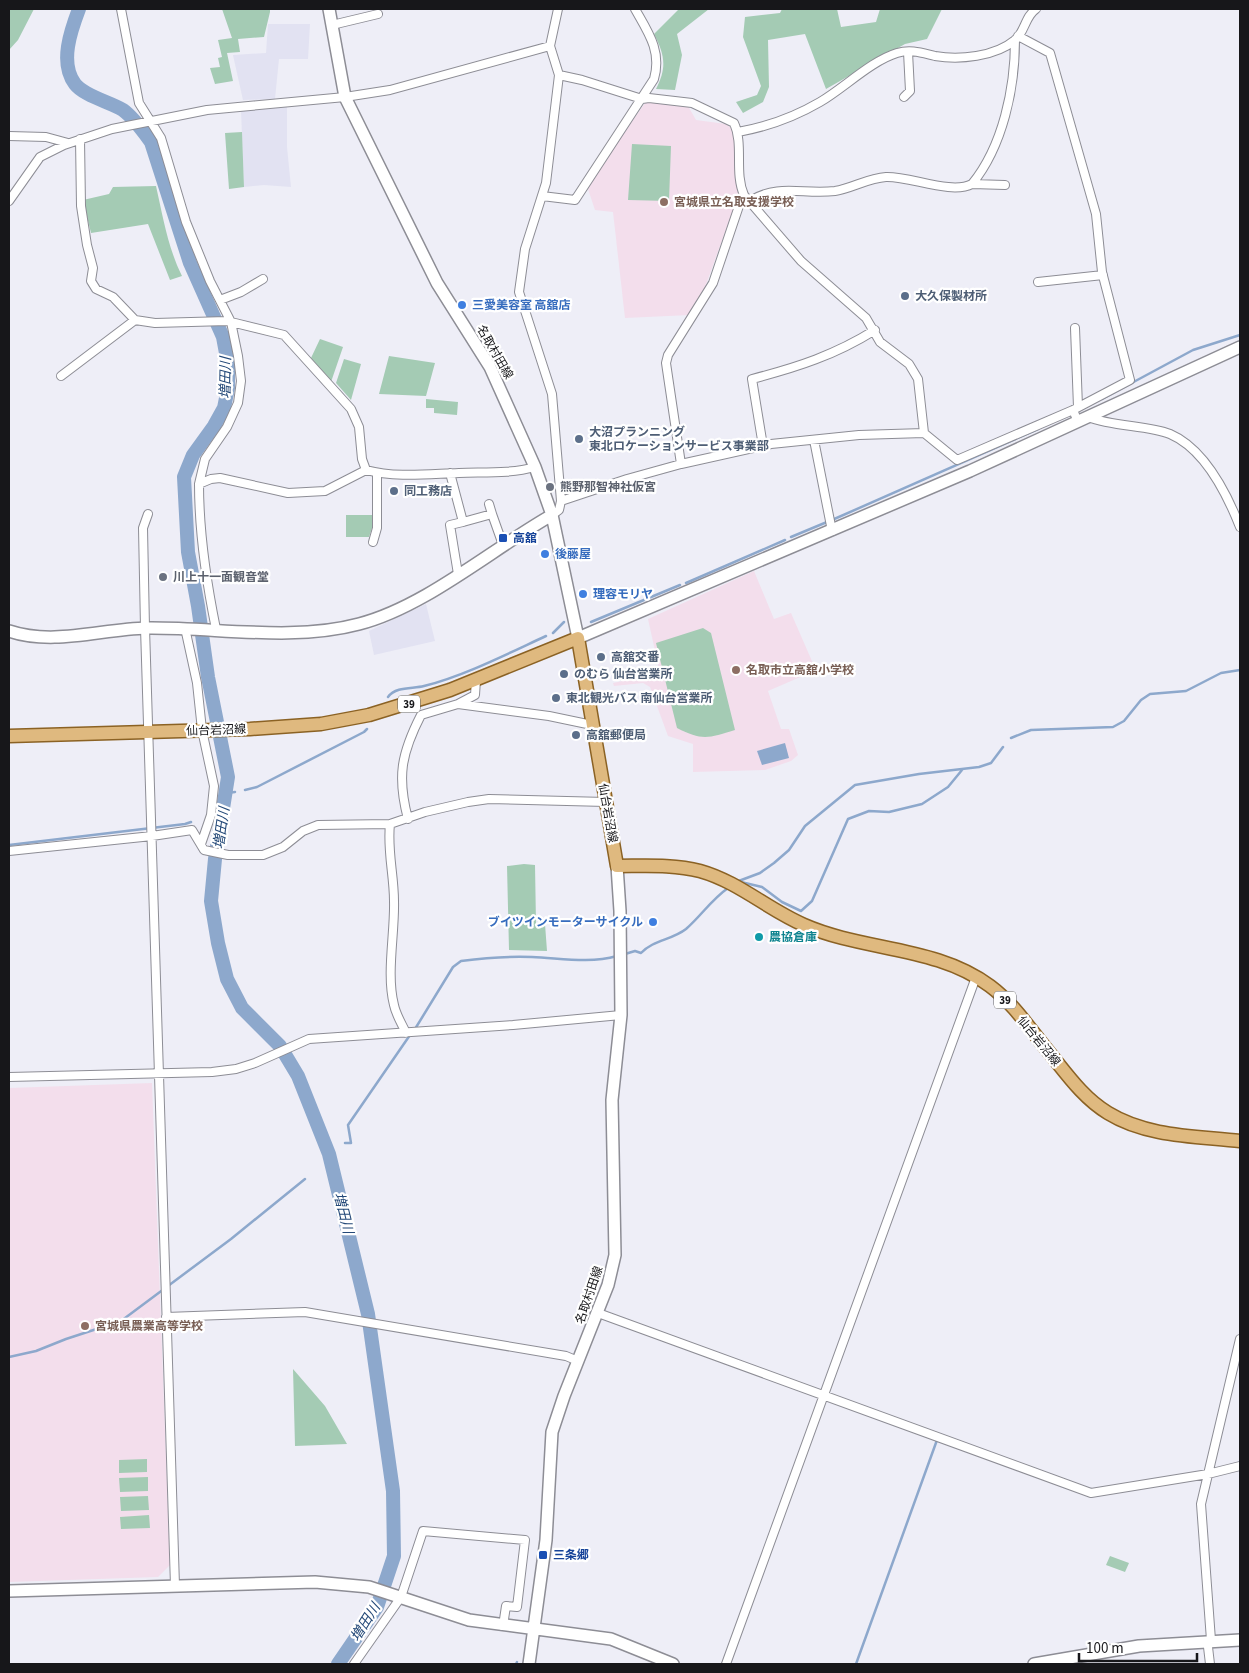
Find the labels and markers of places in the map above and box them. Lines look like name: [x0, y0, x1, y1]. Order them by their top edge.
place label: 宮城県立名取支援学校: [674, 194, 794, 211]
marker: 宮城県立名取支援学校: [658, 196, 670, 208]
place label: 大久保製材所: [915, 288, 987, 305]
marker: 大久保製材所: [899, 290, 911, 302]
place label: 三愛美容室 高舘店: [472, 297, 570, 314]
marker: 三愛美容室 高舘店: [456, 299, 468, 311]
place label: 大沼プランニング 東北ロケーションサービス事業部: [589, 424, 769, 455]
marker: 大沼プランニング 東北ロケーションサービス事業部: [573, 433, 585, 445]
place label: 熊野那智神社仮宮: [560, 479, 656, 496]
marker: 熊野那智神社仮宮: [544, 481, 556, 493]
place label: 同工務店: [404, 483, 452, 500]
marker: 同工務店: [388, 485, 400, 497]
place label: 高舘: [513, 530, 537, 547]
marker: 高舘: [497, 532, 509, 544]
place label: 後藤屋: [555, 546, 591, 563]
marker: 後藤屋: [539, 548, 551, 560]
place label: 川上十一面観音堂: [173, 569, 269, 586]
marker: 川上十一面観音堂: [157, 571, 169, 583]
place label: 理容モリヤ: [593, 586, 653, 603]
marker: 理容モリヤ: [577, 588, 589, 600]
place label: 高舘交番: [611, 649, 660, 666]
marker: 高舘交番: [595, 651, 607, 663]
place label: 名取市立高舘小学校: [746, 662, 854, 679]
marker: 名取市立高舘小学校: [730, 664, 742, 676]
place label: のむら 仙台営業所: [574, 666, 672, 683]
marker: のむら 仙台営業所: [558, 668, 570, 680]
place label: 東北観光バス 南仙台営業所: [566, 690, 712, 707]
marker: 東北観光バス 南仙台営業所: [550, 692, 562, 704]
place label: 高舘郵便局: [586, 727, 646, 744]
marker: 高舘郵便局: [570, 729, 582, 741]
place label: ブイツインモーターサイクル: [488, 914, 643, 931]
marker: ブイツインモーターサイクル: [647, 916, 659, 928]
place label: 農協倉庫: [769, 929, 817, 946]
marker: 農協倉庫: [753, 931, 765, 943]
place label: 宮城県農業高等学校: [95, 1318, 203, 1335]
marker: 宮城県農業高等学校: [79, 1320, 91, 1332]
place label: 三条郷: [553, 1547, 589, 1564]
marker: 三条郷: [537, 1549, 549, 1561]

